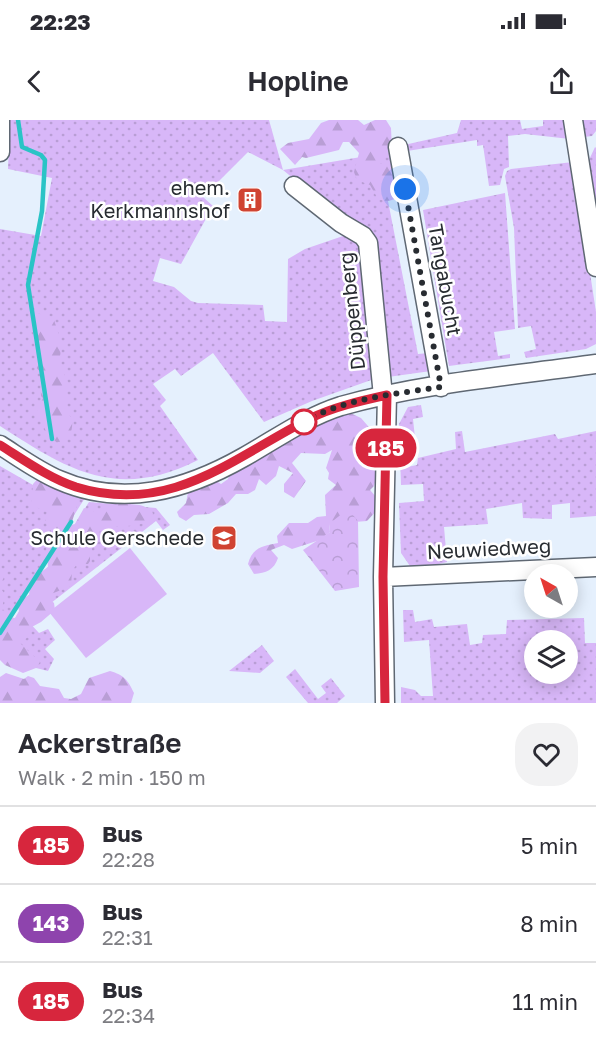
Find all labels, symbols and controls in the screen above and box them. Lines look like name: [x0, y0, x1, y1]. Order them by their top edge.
text: 22:23: [30, 8, 91, 35]
icon: back: [18, 65, 51, 98]
text: Hopline: [247, 65, 349, 97]
icon: share: [545, 65, 578, 98]
your location: [390, 174, 420, 204]
place label: ehem. Kerkmannshof: [90, 175, 230, 222]
building icon: ehem. Kerkmannshof: [235, 185, 265, 215]
street label: Tangabucht: [424, 222, 468, 338]
street label: Düppenberg: [333, 251, 369, 371]
unlabelled marker: [291, 409, 317, 435]
line badge: 185: [352, 428, 420, 468]
text: 185: [367, 435, 405, 461]
school or university icon: Schule Gerschede: [209, 523, 239, 553]
place label: Schule Gerschede: [30, 525, 204, 549]
street label: Neuwiedweg: [426, 533, 552, 563]
north arrow: [524, 564, 578, 618]
map controls: [524, 564, 578, 684]
button: layers: [524, 630, 578, 684]
button: heart: [515, 723, 578, 786]
text: Ackerstraße: [18, 726, 181, 759]
text: Walk · 2 min · 150 m: [18, 765, 206, 789]
text: Bus: [102, 820, 143, 847]
text: 185: [32, 832, 70, 858]
text: 5 min: [521, 832, 578, 859]
text: 22:28: [102, 847, 155, 871]
text: Bus: [102, 898, 143, 925]
text: 143: [33, 910, 69, 936]
text: 8 min: [520, 910, 578, 937]
text: 22:31: [102, 925, 153, 949]
text: Bus: [102, 976, 143, 1003]
text: 185: [32, 988, 70, 1014]
text: 11 min: [512, 988, 578, 1015]
text: 22:34: [102, 1003, 155, 1027]

